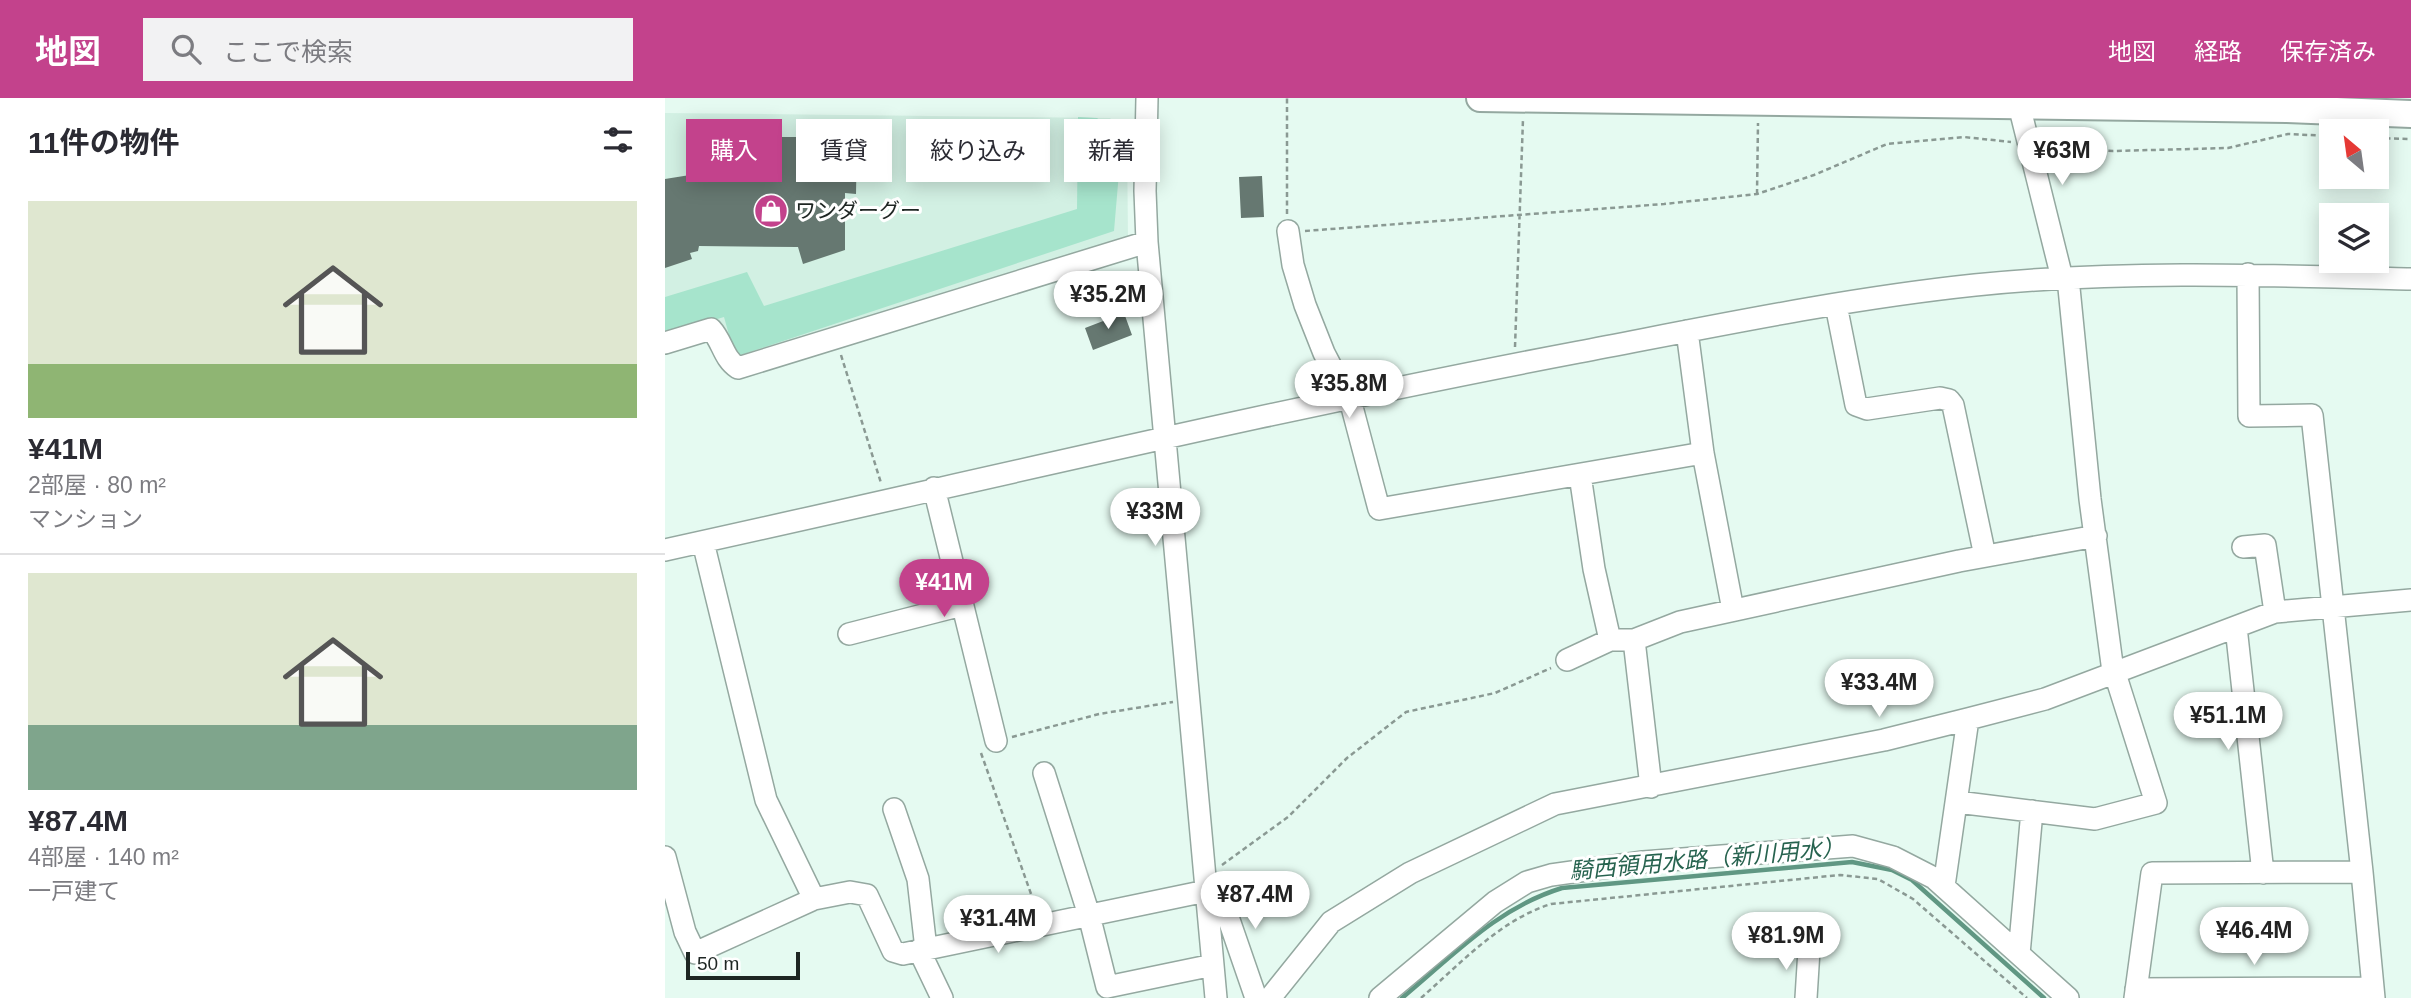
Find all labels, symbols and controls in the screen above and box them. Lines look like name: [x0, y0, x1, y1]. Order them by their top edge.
search box: [143, 18, 633, 81]
icon: search: [167, 30, 205, 68]
text: 地図: [35, 33, 101, 70]
text: ここで検索: [223, 37, 353, 67]
text: 地図: [2108, 38, 2156, 65]
text: 経路: [2194, 38, 2242, 65]
text: 保存済み: [2280, 38, 2376, 65]
chip: 購入: [686, 119, 782, 182]
chip: 賃貸: [796, 119, 892, 182]
chip: 絞り込み: [906, 119, 1050, 182]
chip: 新着: [1064, 119, 1160, 182]
north arrow: [2319, 119, 2389, 189]
map controls: [2319, 119, 2389, 273]
icon: filters: [599, 121, 637, 159]
text: 11件の物件: [28, 126, 180, 159]
pin: ¥63M: [2021, 127, 2103, 187]
text: ¥63M: [2033, 137, 2091, 163]
shop icon: ワンダーグー: [752, 192, 790, 230]
place label: ワンダーグー: [795, 199, 921, 222]
button: layers: [2319, 203, 2389, 273]
icon: home: [270, 247, 396, 373]
pin: ¥35.2M: [1051, 272, 1165, 331]
text: ¥35.2M: [1070, 281, 1146, 307]
pin: ¥35.8M: [1292, 360, 1406, 420]
text: ¥35.8M: [1311, 370, 1387, 396]
text: ¥41M: [28, 432, 103, 465]
text: 2部屋 · 80 m²: [28, 472, 166, 498]
pin: ¥33M: [1114, 489, 1196, 548]
text: ¥33M: [1126, 498, 1184, 524]
text: マンション: [28, 506, 143, 532]
pin: ¥41M: [903, 560, 985, 619]
text: ¥41M: [915, 569, 973, 595]
icon: home: [270, 619, 396, 745]
pin: ¥33.4M: [1822, 660, 1936, 719]
text: ¥33.4M: [1841, 669, 1917, 695]
pin: ¥51.1M: [2171, 692, 2285, 752]
text: ¥51.1M: [2190, 702, 2266, 728]
text: ¥87.4M: [28, 804, 128, 837]
water label: 騎西領用水路（新川用水）: [1568, 834, 1846, 884]
text: 4部屋 · 140 m²: [28, 844, 179, 870]
pin: ¥87.4M: [1198, 872, 1312, 931]
text: 一戸建て: [28, 878, 120, 904]
text: ¥87.4M: [1217, 881, 1293, 907]
pin: ¥31.4M: [941, 896, 1055, 955]
text: ¥31.4M: [960, 905, 1036, 931]
pin: ¥46.4M: [2197, 908, 2311, 967]
pin: ¥81.9M: [1729, 912, 1843, 972]
text: ¥46.4M: [2216, 917, 2292, 943]
text: ¥81.9M: [1748, 922, 1824, 948]
scale bar: [686, 949, 800, 981]
text: 50 m: [697, 953, 739, 974]

